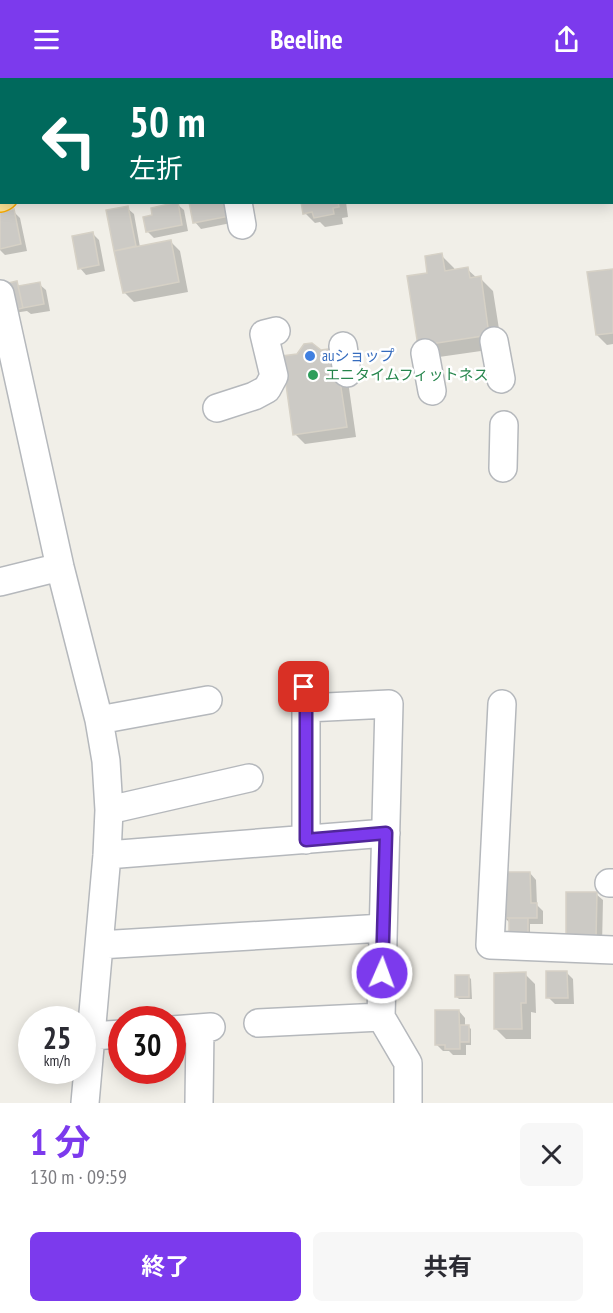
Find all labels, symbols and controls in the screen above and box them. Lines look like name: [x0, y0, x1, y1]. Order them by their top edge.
text: Beeline: [270, 22, 343, 56]
icon: menu: [30, 23, 63, 56]
icon: share: [550, 23, 583, 56]
text: 50 m: [129, 94, 206, 149]
icon: left: [30, 102, 108, 180]
text: 左折: [129, 151, 183, 185]
place label: auショップ: [322, 346, 395, 365]
marker: auショップ: [303, 349, 317, 363]
place label: エニタイムフィットネス: [325, 365, 489, 384]
marker: エニタイムフィットネス: [306, 368, 320, 382]
pin: [278, 661, 329, 712]
icon: arrive: [287, 670, 320, 703]
position arrow: [350, 941, 414, 1005]
speed limit sign: 30: [108, 1006, 186, 1084]
text: 25: [43, 1018, 71, 1057]
text: km/h: [44, 1051, 70, 1070]
text: 1 分: [30, 1118, 91, 1165]
button: close: [520, 1123, 583, 1186]
text: 130 m · 09:59: [30, 1164, 127, 1190]
button: 終了: [30, 1232, 301, 1301]
button: 共有: [313, 1232, 583, 1301]

